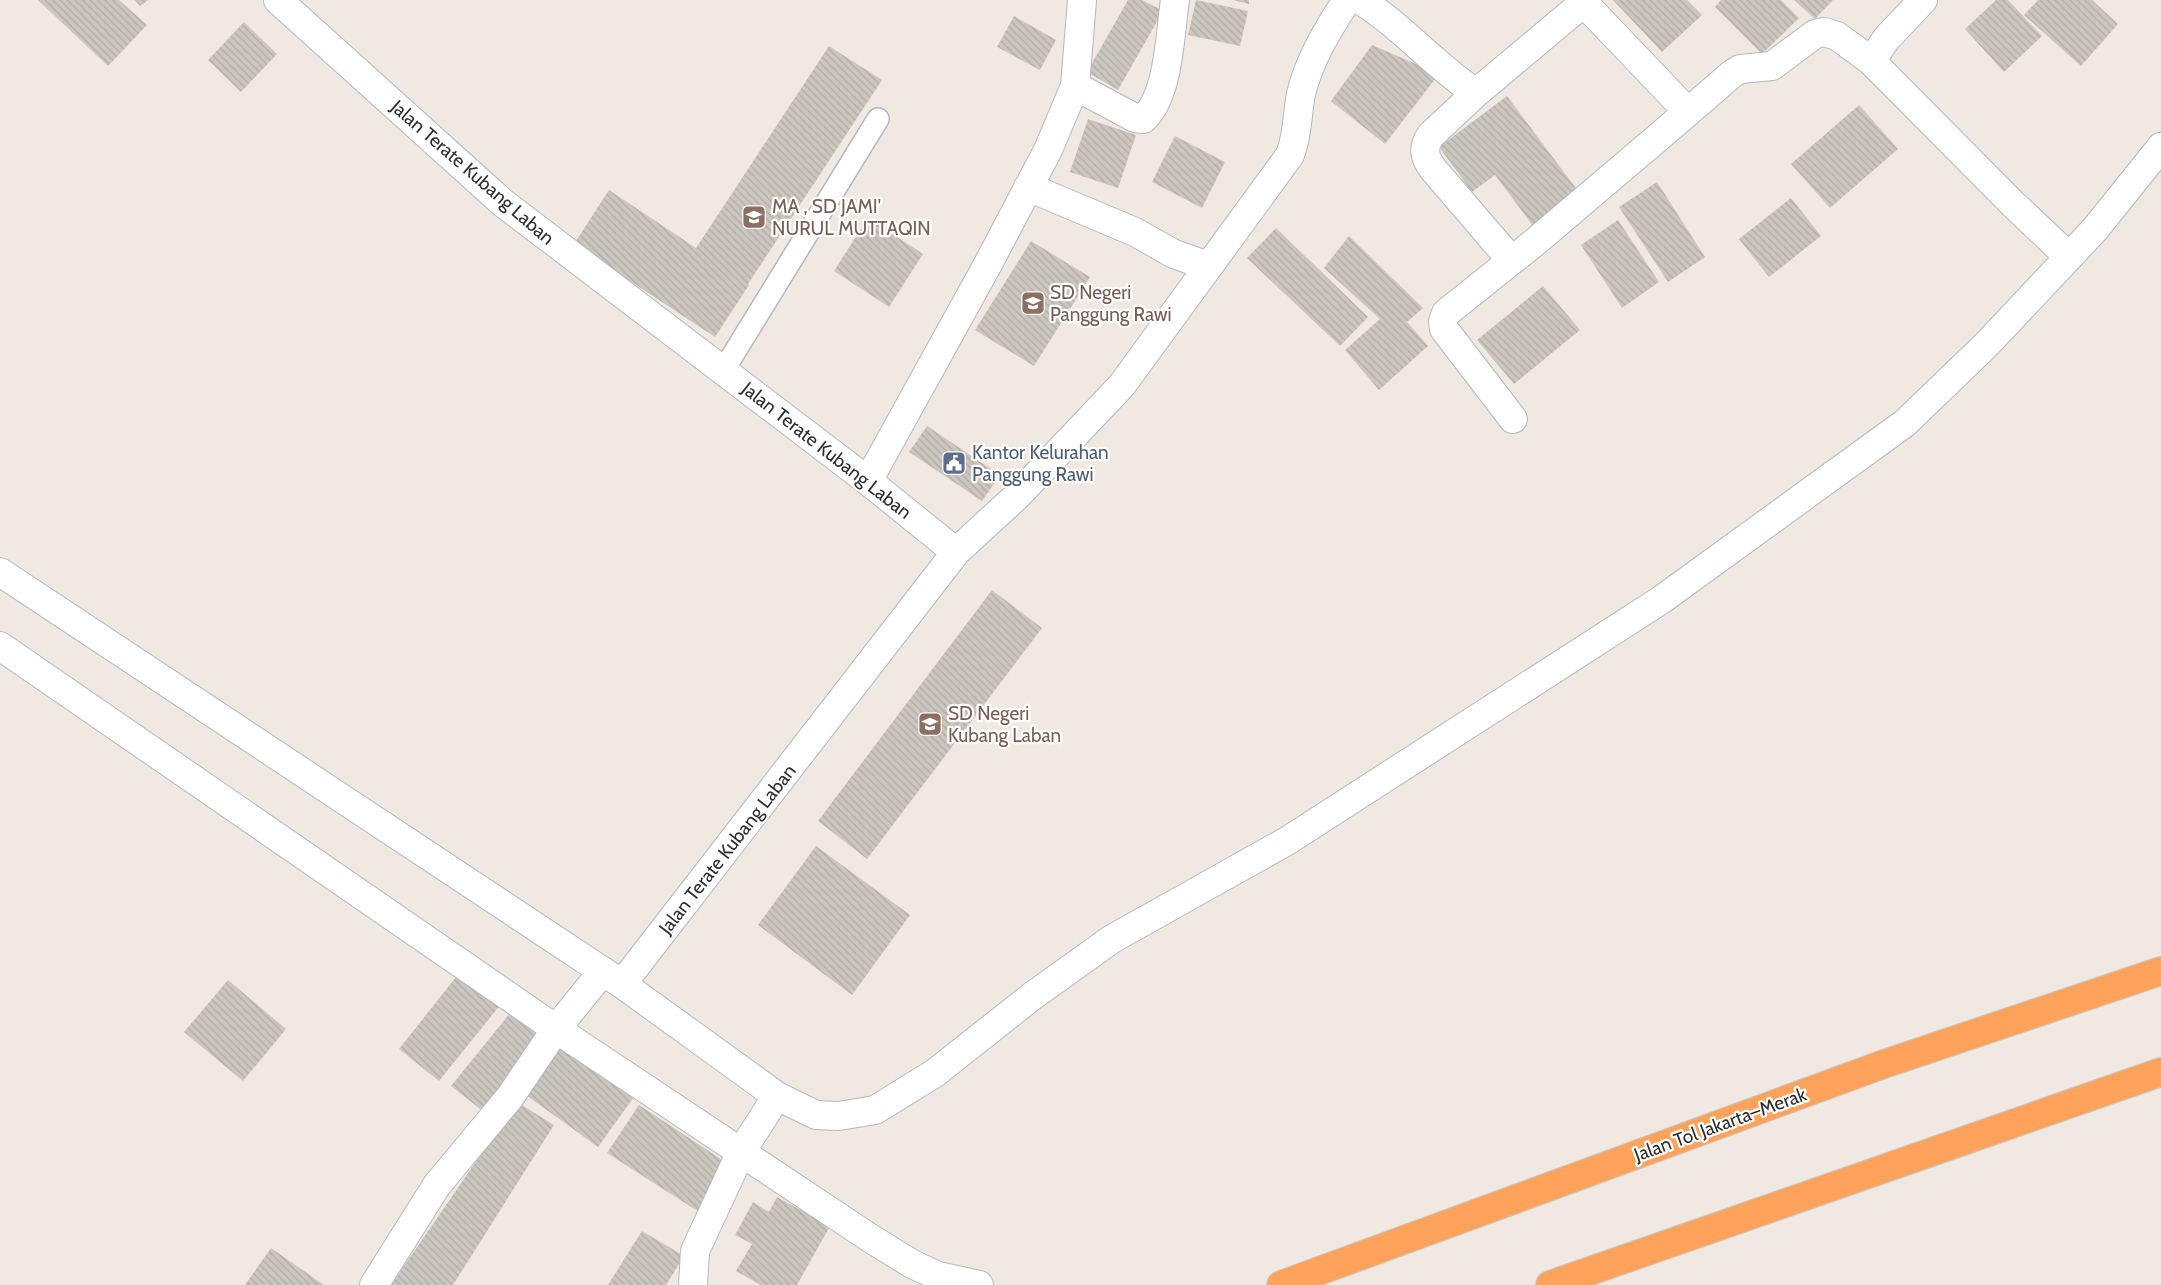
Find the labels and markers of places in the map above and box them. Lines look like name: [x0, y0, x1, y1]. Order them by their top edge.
place label: MA , SD JAMI' NURUL MUTTAQIN: [772, 195, 931, 240]
school or university icon: MA , SD JAMI' NURUL MUTTAQIN: [741, 204, 767, 230]
place label: SD Negeri Panggung Rawi: [1050, 281, 1172, 326]
school or university icon: SD Negeri Panggung Rawi: [1020, 290, 1046, 316]
place label: Kantor Kelurahan Panggung Rawi: [972, 441, 1109, 486]
public building icon: Kantor Kelurahan Panggung Rawi: [941, 450, 967, 476]
place label: SD Negeri Kubang Laban: [948, 702, 1061, 747]
school or university icon: SD Negeri Kubang Laban: [917, 711, 943, 737]

